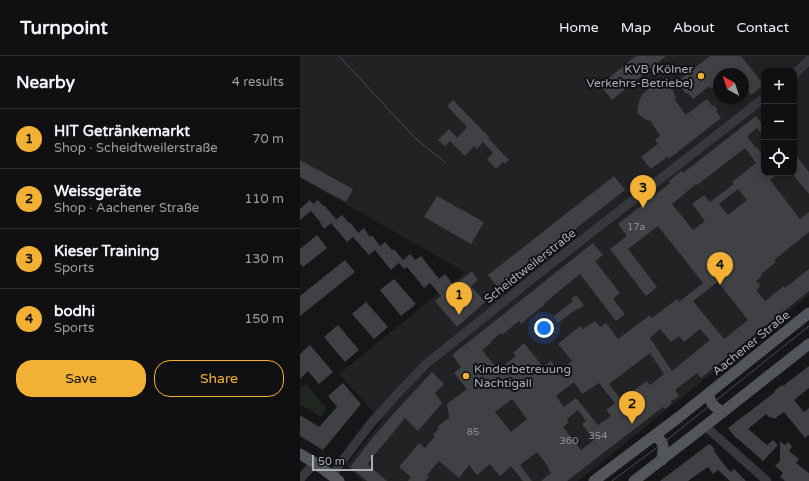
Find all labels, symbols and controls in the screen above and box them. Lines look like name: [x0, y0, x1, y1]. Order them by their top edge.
text: Turnpoint: [20, 17, 108, 39]
text: Home: [559, 19, 599, 36]
text: Map: [621, 19, 651, 36]
text: About: [673, 19, 715, 36]
text: Contact: [737, 19, 789, 36]
place label: KVB (Kölner Verkehrs-Betriebe): [586, 62, 693, 90]
north arrow: [713, 68, 749, 104]
map controls: [761, 68, 797, 176]
button: +: [761, 68, 797, 104]
marker: KVB (Kölner Verkehrs-Betriebe): [696, 71, 706, 81]
text: Nearby: [16, 72, 75, 93]
text: 4 results: [232, 74, 284, 90]
button: −: [761, 104, 797, 140]
text: HIT Getränkemarkt: [54, 122, 190, 140]
text: 1: [25, 131, 33, 147]
text: 70 m: [252, 131, 284, 147]
text: Shop · Scheidtweilerstraße: [54, 140, 218, 156]
button: locate: [761, 140, 797, 176]
pin: 3: [630, 175, 656, 208]
text: Weissgeräte: [54, 182, 141, 200]
text: 2: [25, 191, 33, 207]
text: 110 m: [244, 191, 284, 207]
text: Shop · Aachener Straße: [54, 200, 199, 216]
house number: 17a: [627, 221, 645, 233]
street label: Scheidtweilerstraße: [481, 226, 579, 306]
text: Kieser Training: [54, 242, 159, 260]
text: 3: [25, 251, 33, 267]
text: 130 m: [244, 251, 284, 267]
pin: 4: [707, 252, 733, 285]
text: Sports: [54, 260, 94, 276]
pin: 1: [446, 282, 472, 315]
text: bodhi: [54, 302, 95, 320]
street label: Aachener Straße: [710, 307, 793, 378]
text: 4: [25, 311, 33, 327]
text: 150 m: [244, 311, 284, 327]
your location: [534, 318, 554, 338]
text: Sports: [54, 320, 94, 336]
button: Save: [16, 360, 146, 397]
button: Share: [154, 360, 284, 397]
place label: Kinderbetreuung Nachtigall: [474, 362, 571, 390]
marker: Kinderbetreuung Nachtigall: [461, 371, 471, 381]
pin: 2: [619, 391, 645, 424]
house number: 85: [467, 426, 479, 438]
house number: 354: [589, 430, 607, 442]
house number: 360: [560, 435, 578, 447]
scale bar: [312, 453, 373, 472]
text: 50 m: [318, 455, 345, 468]

